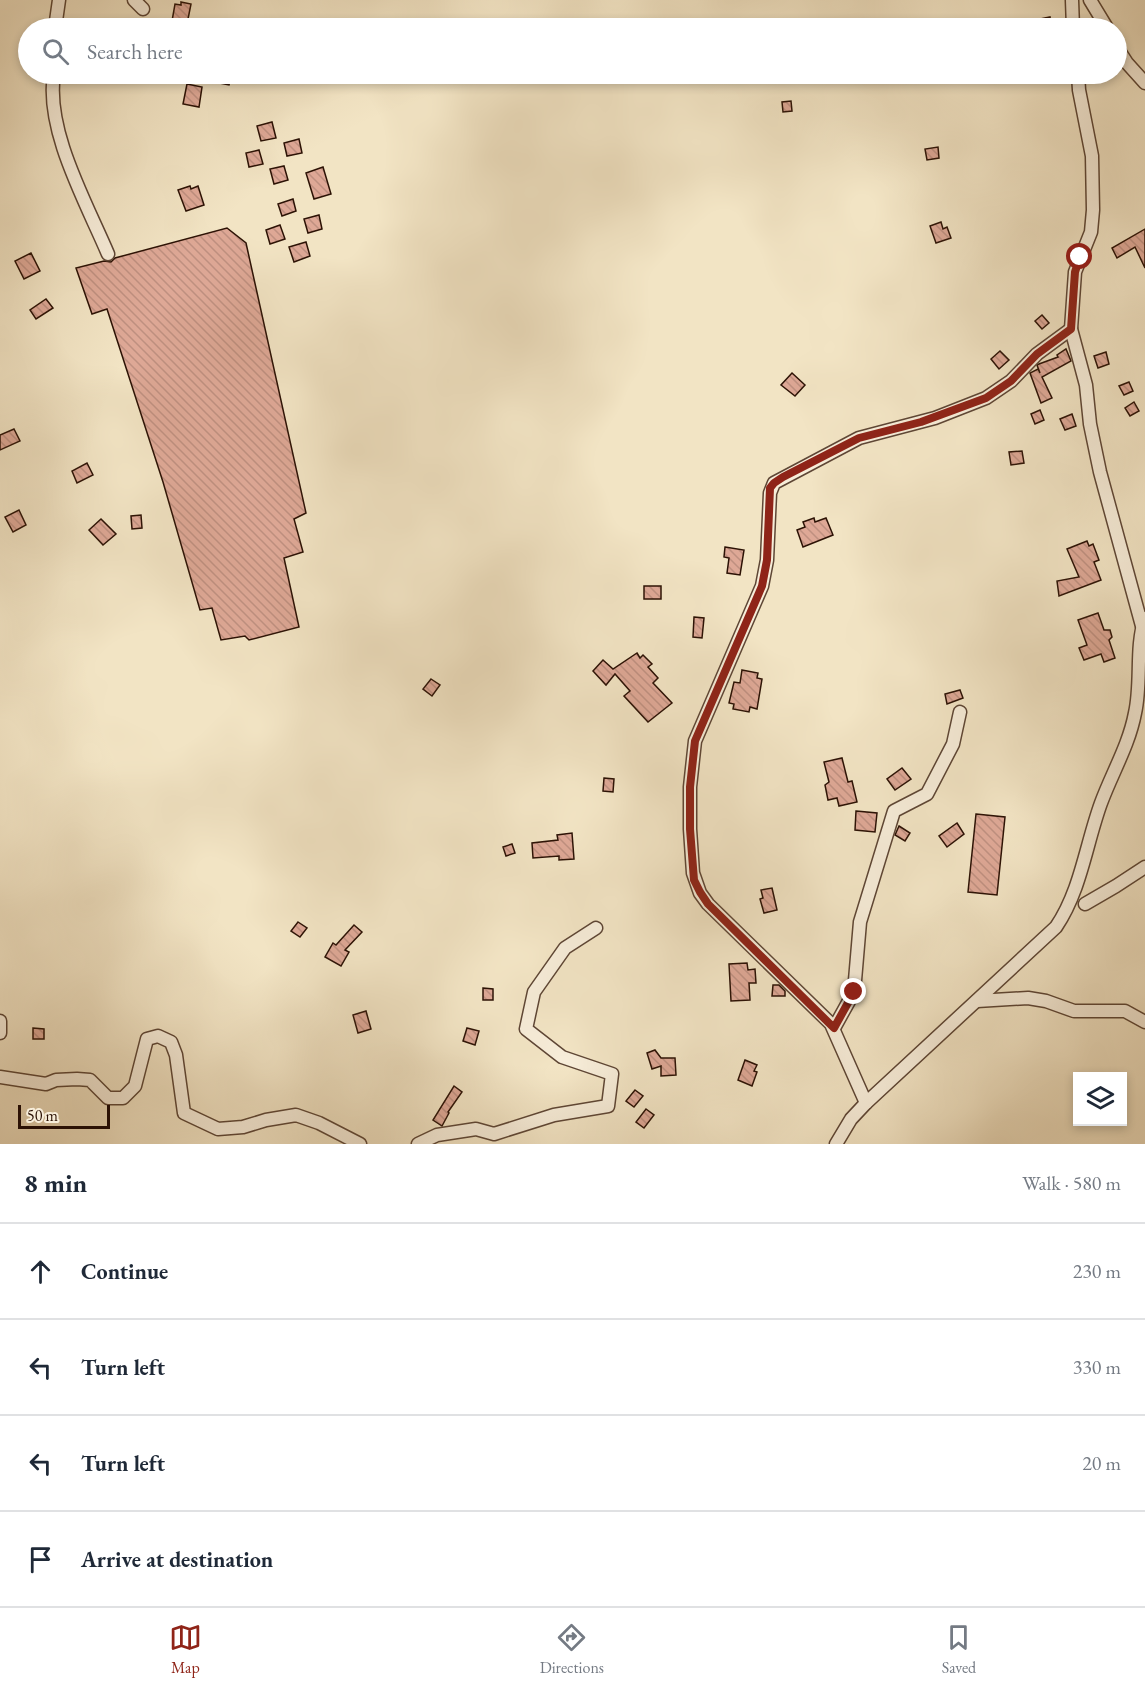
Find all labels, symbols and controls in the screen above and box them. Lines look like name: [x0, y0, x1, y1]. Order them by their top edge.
search box: [18, 18, 1127, 84]
icon: search: [39, 35, 72, 68]
text: Search here: [87, 37, 182, 66]
route start: [1066, 243, 1092, 269]
route end: [840, 978, 866, 1004]
map controls: [1073, 1072, 1127, 1126]
button: layers: [1073, 1072, 1127, 1126]
scale bar: [18, 1102, 110, 1130]
text: 50 m: [27, 1105, 58, 1126]
text: 8 min: [24, 1166, 87, 1200]
text: Walk · 580 m: [1022, 1170, 1121, 1196]
icon: ahead: [24, 1255, 57, 1288]
text: Continue: [81, 1257, 168, 1286]
text: 230 m: [1073, 1258, 1121, 1284]
icon: left: [24, 1351, 57, 1384]
text: Turn left: [81, 1353, 165, 1382]
text: 330 m: [1073, 1354, 1121, 1380]
icon: left: [24, 1447, 57, 1480]
text: Turn left: [81, 1449, 165, 1478]
text: 20 m: [1082, 1450, 1121, 1476]
icon: arrive: [24, 1543, 57, 1576]
text: Arrive at destination: [81, 1545, 273, 1574]
tab: Map: [169, 1621, 202, 1678]
tab: Directions: [540, 1621, 604, 1678]
tab: Saved: [942, 1621, 976, 1678]

